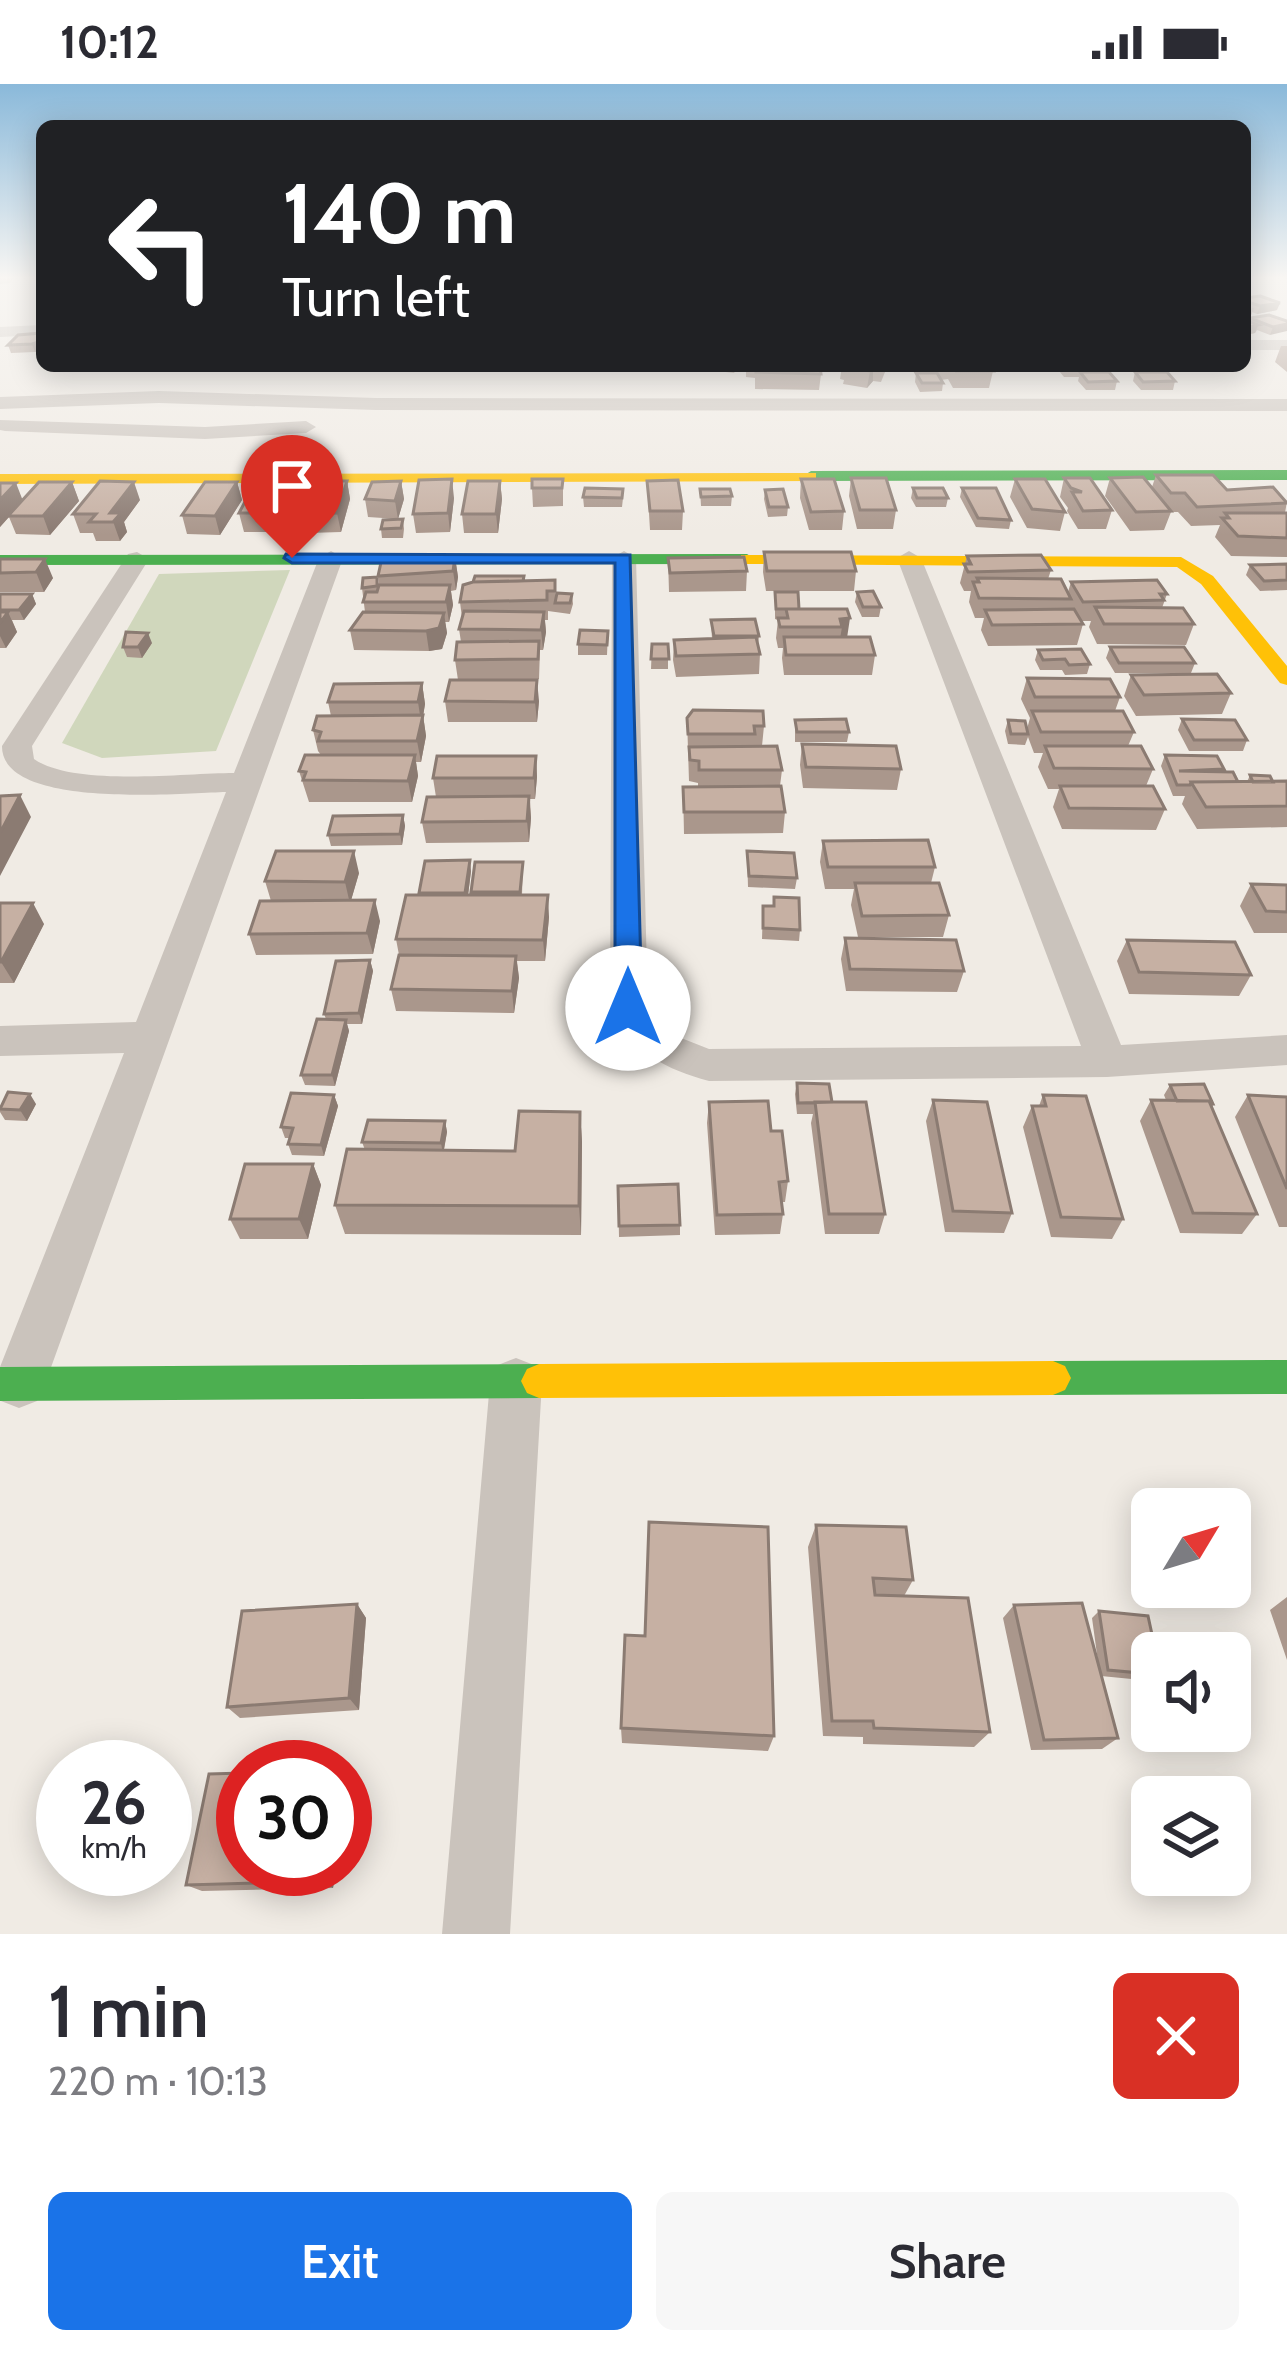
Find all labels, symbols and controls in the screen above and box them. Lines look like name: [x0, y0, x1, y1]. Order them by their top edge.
text: 10:12: [60, 15, 159, 69]
text: 140 m: [282, 162, 516, 264]
icon: left: [84, 168, 240, 324]
text: Turn left: [282, 264, 470, 330]
pin: [241, 435, 343, 558]
icon: arrive: [259, 453, 325, 519]
position arrow: [565, 945, 691, 1071]
north arrow: [1131, 1488, 1251, 1608]
map controls: [1131, 1488, 1251, 1896]
button: sound: [1131, 1632, 1251, 1752]
speed limit sign: 30: [216, 1740, 372, 1896]
text: 26: [81, 1766, 147, 1839]
button: layers: [1131, 1776, 1251, 1896]
text: km/h: [81, 1829, 147, 1866]
text: 1 min: [48, 1968, 209, 2055]
button: close: [1113, 1973, 1239, 2099]
text: 220 m · 10:13: [48, 2057, 268, 2105]
button: Exit: [48, 2192, 632, 2330]
button: Share: [656, 2192, 1239, 2330]

